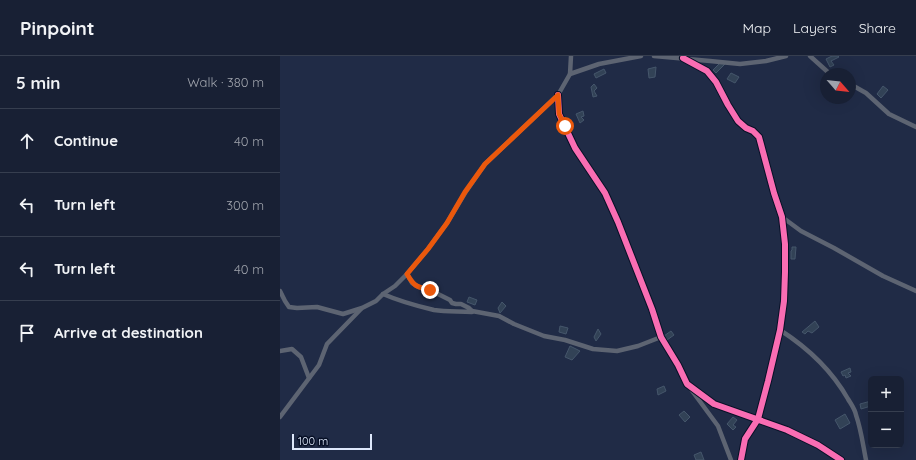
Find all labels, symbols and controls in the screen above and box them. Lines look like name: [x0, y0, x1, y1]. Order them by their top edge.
text: Pinpoint: [20, 16, 95, 40]
text: Map: [742, 19, 771, 37]
text: Layers: [793, 19, 837, 37]
text: Share: [859, 19, 896, 37]
north arrow: [820, 68, 856, 104]
text: 5 min: [16, 72, 60, 93]
text: Walk · 380 m: [187, 74, 264, 90]
route start: [556, 117, 574, 135]
icon: ahead: [16, 130, 38, 152]
text: Continue: [54, 131, 118, 150]
text: 40 m: [234, 133, 264, 149]
icon: left: [16, 194, 38, 216]
text: Turn left: [54, 195, 116, 214]
text: 300 m: [226, 197, 264, 213]
icon: left: [16, 258, 38, 280]
text: Turn left: [54, 259, 116, 278]
text: 40 m: [234, 261, 264, 277]
route end: [421, 281, 439, 299]
icon: arrive: [16, 322, 38, 344]
text: Arrive at destination: [54, 323, 203, 342]
map controls: [868, 376, 904, 448]
button: +: [868, 376, 904, 412]
button: −: [868, 412, 904, 448]
scale bar: [292, 432, 372, 451]
text: 100 m: [298, 434, 328, 448]

